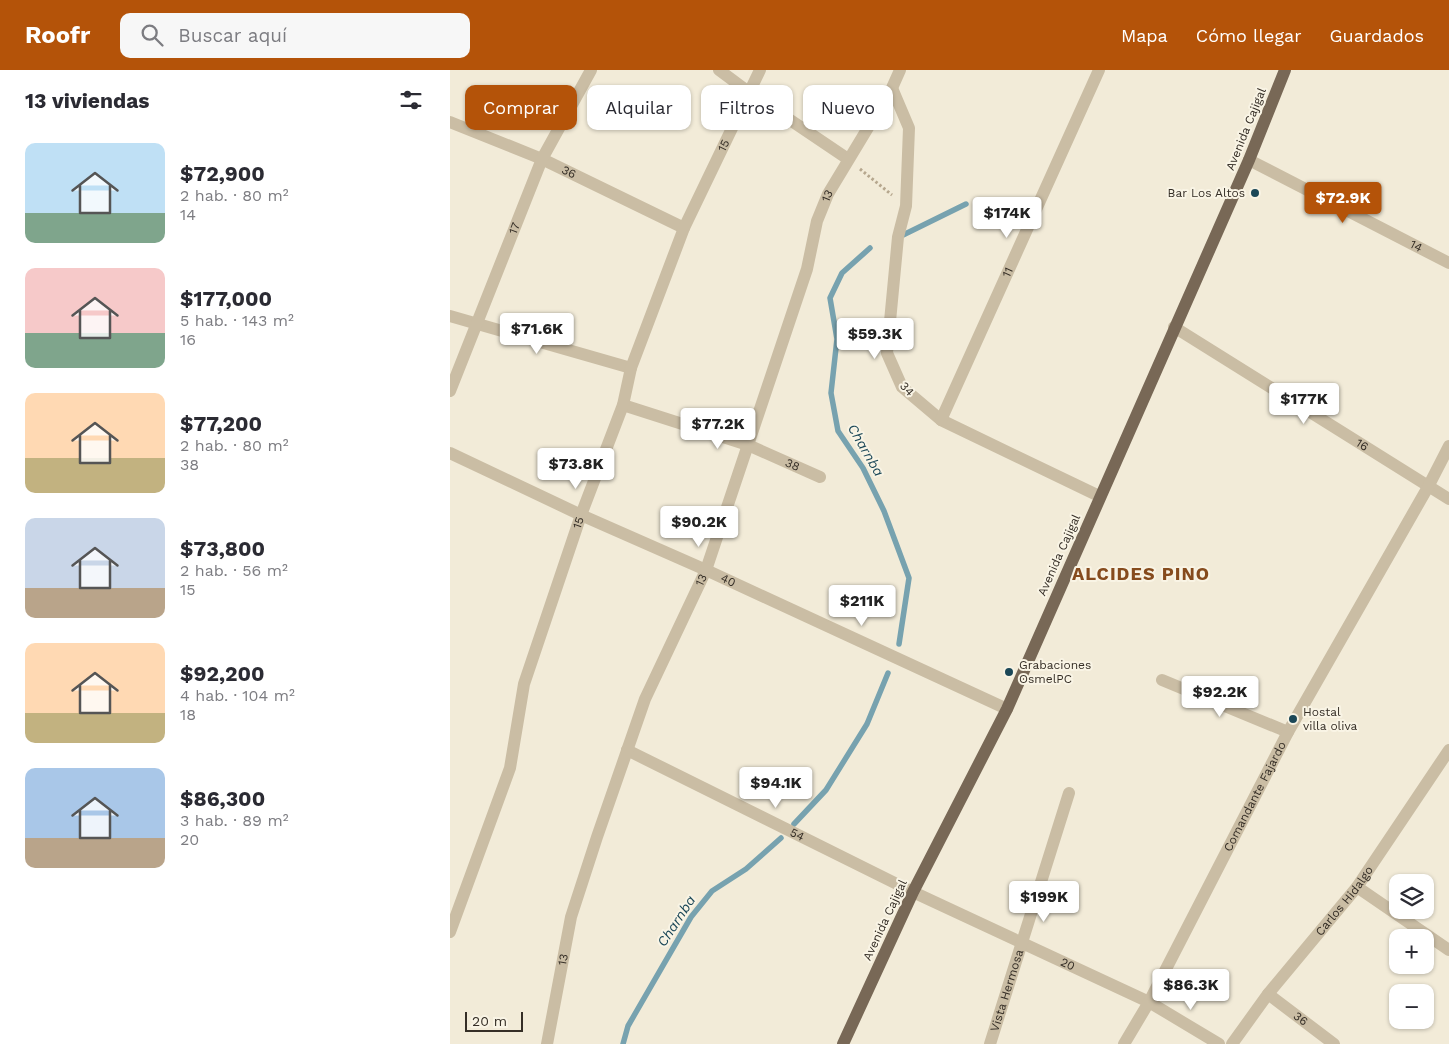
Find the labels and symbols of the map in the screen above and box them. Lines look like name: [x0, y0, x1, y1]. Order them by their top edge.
street label: Avenida Cajigal: [1223, 85, 1269, 172]
street label: 15: [715, 137, 733, 154]
street label: 36: [559, 163, 578, 181]
pin: $72.9K: [1302, 182, 1384, 224]
place label: Bar Los Altos: [1168, 186, 1245, 200]
street label: 13: [819, 187, 836, 204]
marker: Bar Los Altos: [1249, 187, 1261, 199]
pin: $174K: [972, 196, 1042, 239]
street label: 17: [506, 220, 523, 236]
street label: 14: [1408, 237, 1425, 255]
street label: 11: [999, 265, 1016, 280]
pin: $71.6K: [496, 312, 578, 355]
pin: $59.3K: [834, 318, 916, 360]
street label: 34: [897, 379, 917, 399]
pin: $177K: [1269, 382, 1339, 425]
pin: $77.2K: [677, 408, 759, 450]
water label: Charnba: [845, 421, 887, 479]
street label: 16: [1353, 436, 1371, 454]
pin: $73.8K: [535, 448, 617, 490]
street label: 38: [783, 455, 802, 474]
pin: $90.2K: [658, 506, 740, 548]
street label: Avenida Cajigal: [1035, 512, 1083, 598]
street label: 15: [570, 515, 587, 530]
district label: ALCIDES PINO: [1072, 563, 1210, 584]
street label: 40: [719, 571, 738, 590]
street label: 13: [692, 572, 710, 588]
pin: $211K: [827, 584, 897, 627]
place label: Grabaciones OsmelPC: [1019, 658, 1091, 686]
marker: Grabaciones OsmelPC: [1003, 666, 1015, 678]
pin: $92.2K: [1179, 676, 1261, 718]
place label: Hostal villa oliva: [1303, 705, 1358, 733]
marker: Hostal villa oliva: [1287, 713, 1299, 725]
street label: Comandante Fajardo: [1221, 739, 1289, 854]
pin: $94.1K: [735, 766, 817, 809]
street label: 54: [788, 825, 807, 844]
street label: Carlos Hidalgo: [1312, 863, 1376, 939]
street label: Avenida Cajigal: [860, 877, 910, 963]
pin: $199K: [1009, 880, 1079, 923]
water label: Charnba: [654, 892, 699, 949]
street label: Vista Hermosa: [987, 948, 1026, 1033]
street label: 13: [555, 952, 571, 967]
street label: 20: [1058, 955, 1077, 974]
pin: $86.3K: [1150, 968, 1232, 1011]
scale bar: [465, 1009, 522, 1032]
street label: 36: [1291, 1009, 1311, 1029]

